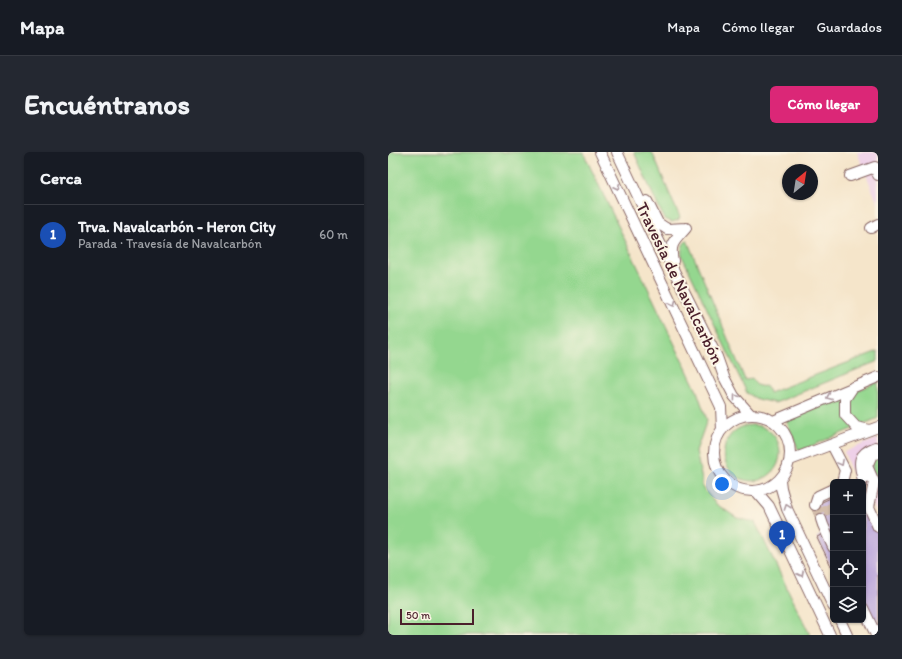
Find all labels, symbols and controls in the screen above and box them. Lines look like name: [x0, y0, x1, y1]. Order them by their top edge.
text: Mapa: [20, 16, 64, 39]
text: Mapa: [667, 19, 700, 36]
text: Cómo llegar: [722, 19, 794, 36]
text: Guardados: [816, 19, 882, 36]
button: Cómo llegar: [770, 86, 878, 123]
text: Encuéntranos: [24, 87, 190, 121]
north arrow: [782, 164, 818, 200]
text: Cerca: [40, 168, 82, 188]
one-way arrow: [612, 183, 620, 190]
street label: Travesía de Navalcarbón: [632, 199, 728, 368]
text: Trva. Navalcarbón - Heron City: [78, 218, 276, 236]
text: 1: [50, 227, 56, 242]
text: 60 m: [319, 227, 348, 242]
text: Parada · Travesía de Navalcarbón: [78, 236, 262, 251]
one-way arrow: [668, 300, 676, 308]
one-way arrow: [826, 393, 833, 401]
one-way arrow: [733, 395, 740, 402]
one-way arrow: [837, 459, 844, 466]
your location: [712, 474, 732, 494]
map controls: [830, 479, 866, 623]
button: +: [830, 479, 866, 515]
one-way arrow: [783, 504, 792, 511]
button: −: [830, 515, 866, 551]
pin: 1: [769, 521, 795, 554]
button: locate: [830, 551, 866, 587]
one-way arrow: [796, 570, 804, 578]
button: layers: [830, 587, 866, 623]
scale bar: [400, 607, 474, 626]
text: 50 m: [406, 609, 430, 622]

